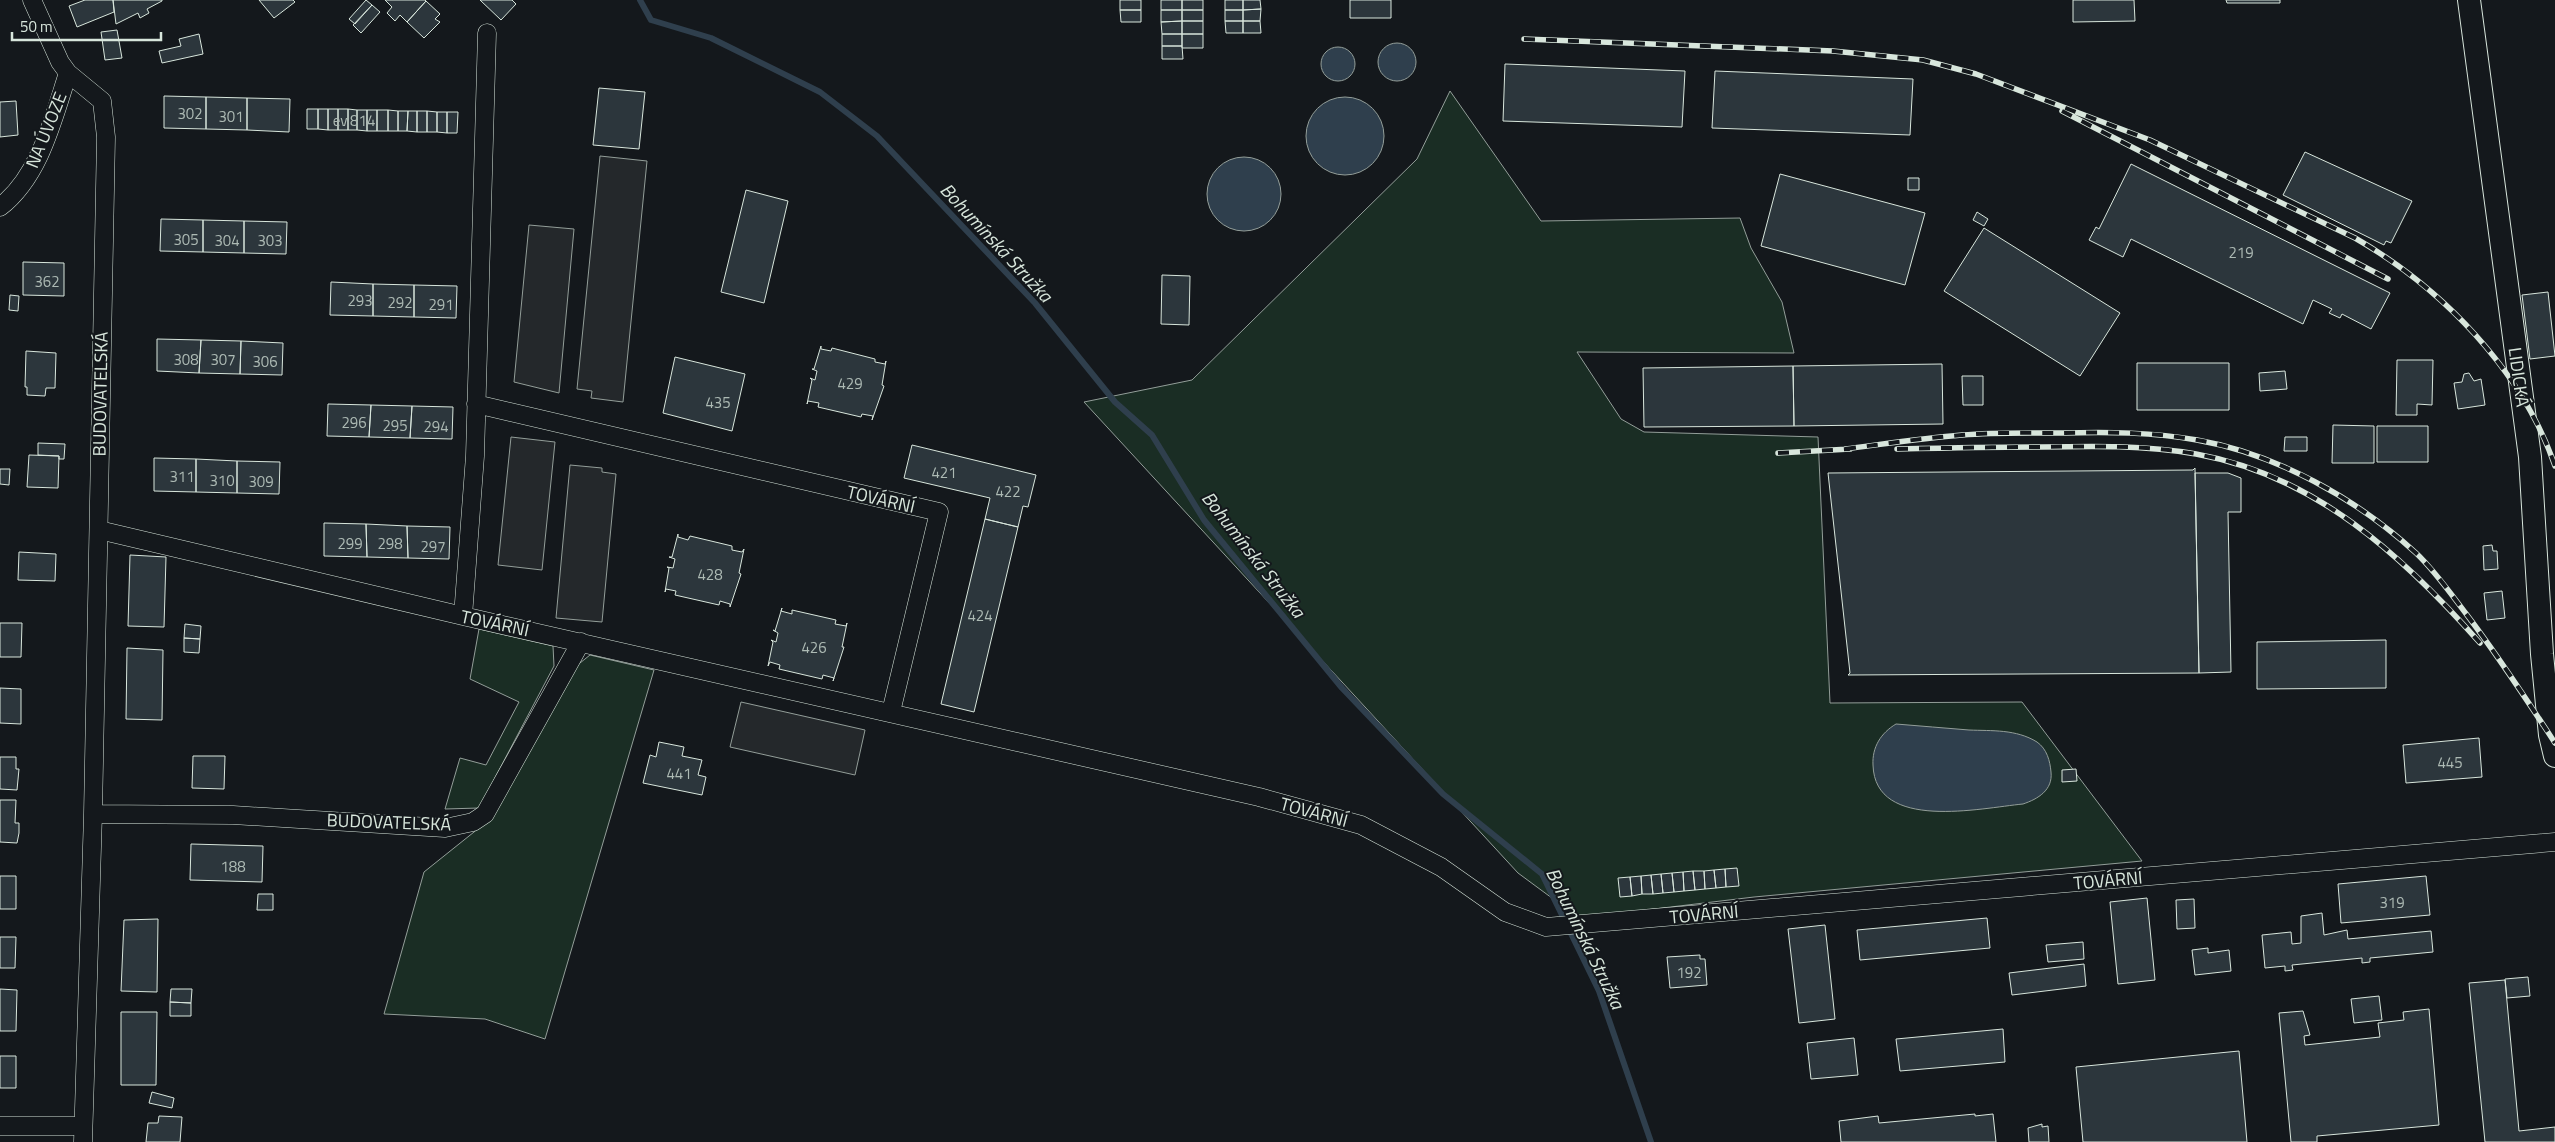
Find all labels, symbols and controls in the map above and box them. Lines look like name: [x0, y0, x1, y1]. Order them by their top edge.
scale bar: [12, 10, 161, 42]
text: 50 m: [20, 15, 53, 38]
street label: NA ÚVOZE: [18, 88, 74, 172]
house number: 302: [177, 102, 203, 125]
house number: 301: [218, 105, 244, 128]
house number: ev.814: [333, 109, 375, 132]
water label: Bohumínská Stružka: [934, 176, 1061, 309]
house number: 305: [173, 228, 199, 251]
house number: 304: [214, 229, 240, 252]
house number: 303: [257, 229, 283, 252]
house number: 219: [2228, 241, 2254, 264]
house number: 362: [34, 270, 60, 293]
house number: 293: [347, 289, 373, 312]
house number: 292: [387, 291, 413, 314]
house number: 291: [428, 293, 454, 316]
street label: BUDOVATELSKÁ: [85, 331, 115, 457]
street label: LIDICKÁ: [2501, 345, 2537, 409]
house number: 308: [173, 348, 199, 371]
house number: 307: [210, 348, 236, 371]
house number: 306: [252, 350, 278, 373]
house number: 429: [837, 372, 863, 395]
house number: 435: [705, 391, 731, 414]
house number: 296: [341, 411, 367, 434]
house number: 295: [382, 414, 408, 437]
house number: 294: [423, 415, 449, 438]
house number: 421: [931, 461, 957, 484]
house number: 311: [169, 465, 195, 488]
house number: 310: [209, 469, 235, 492]
house number: 309: [248, 470, 274, 493]
street label: TOVÁRNÍ: [844, 478, 918, 520]
house number: 422: [995, 480, 1021, 503]
water label: Bohumínská Stružka: [1195, 484, 1314, 625]
house number: 299: [337, 532, 363, 555]
house number: 298: [377, 532, 403, 555]
house number: 297: [420, 535, 446, 558]
house number: 428: [697, 563, 723, 586]
street label: TOVÁRNÍ: [458, 603, 532, 644]
house number: 424: [967, 604, 993, 627]
house number: 426: [801, 636, 827, 659]
house number: 445: [2437, 751, 2463, 774]
house number: 441: [666, 762, 692, 785]
street label: TOVÁRNÍ: [1277, 790, 1351, 834]
street label: BUDOVATELSKÁ: [326, 806, 452, 838]
house number: 188: [220, 855, 246, 878]
water label: Bohumínská Stružka: [1539, 862, 1633, 1015]
street label: TOVÁRNÍ: [2072, 863, 2144, 896]
house number: 319: [2379, 891, 2405, 914]
street label: TOVÁRNÍ: [1668, 897, 1740, 930]
house number: 192: [1676, 961, 1702, 984]

